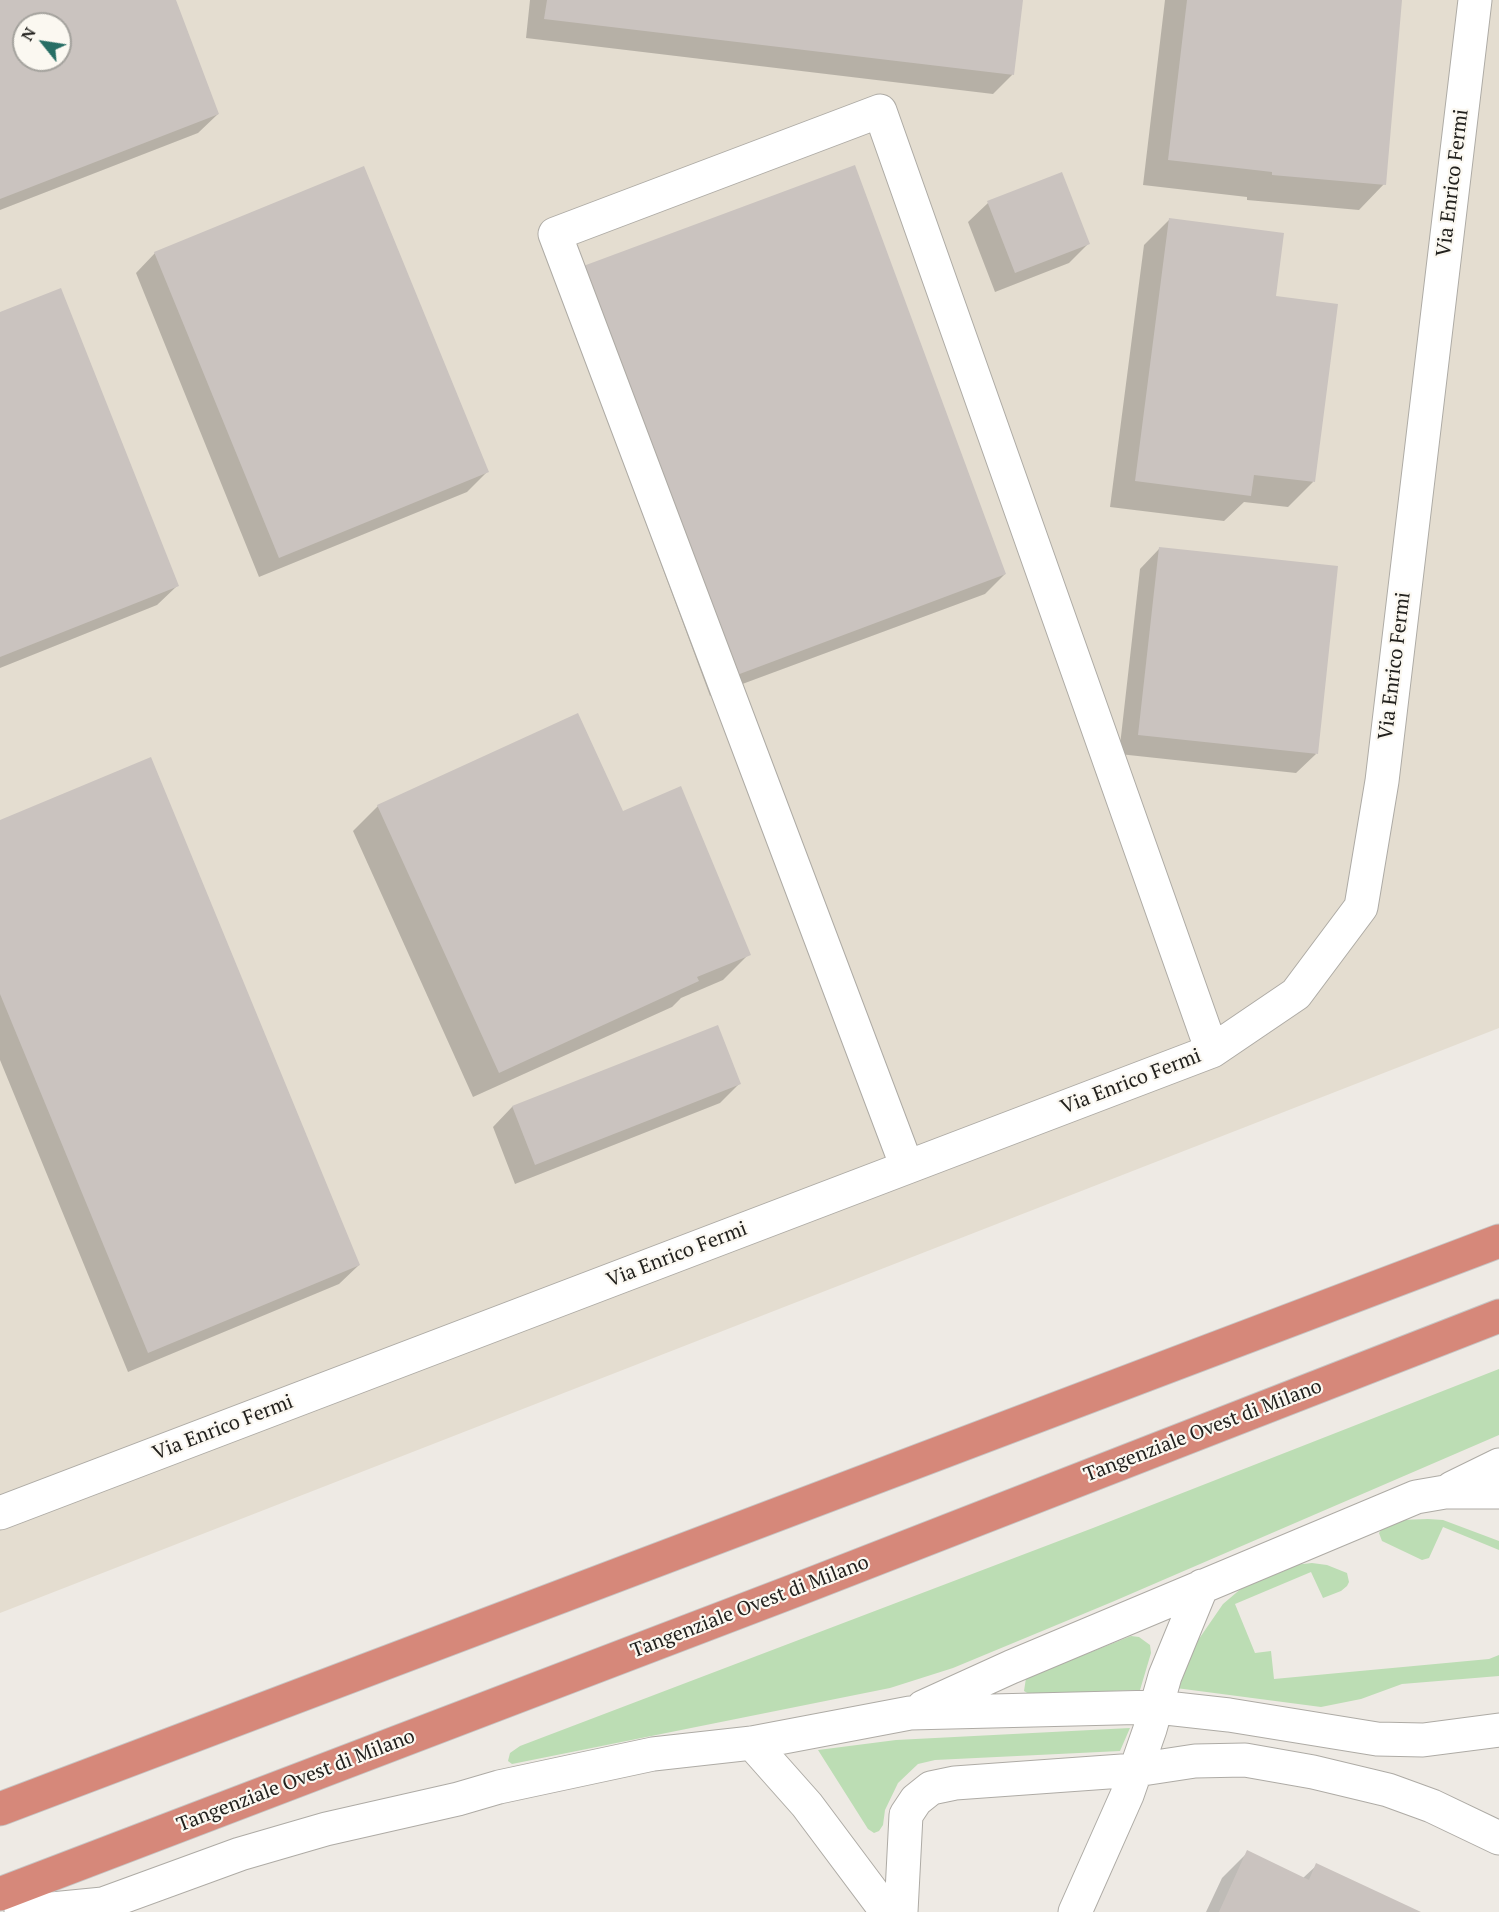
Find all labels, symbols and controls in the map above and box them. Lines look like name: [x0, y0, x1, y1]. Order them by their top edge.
north arrow: [12, 12, 72, 72]
text: N: [16, 23, 41, 45]
street label: Via Enrico Fermi: [1432, 108, 1474, 258]
street label: Via Enrico Fermi: [1374, 591, 1416, 741]
street label: Via Enrico Fermi: [1057, 1044, 1205, 1120]
street label: Via Enrico Fermi: [603, 1217, 751, 1293]
street label: Tangenziale Ovest di Milano: [1081, 1374, 1325, 1488]
street label: Via Enrico Fermi: [149, 1390, 297, 1466]
street label: Tangenziale Ovest di Milano: [628, 1550, 872, 1664]
street label: Tangenziale Ovest di Milano: [174, 1724, 418, 1838]

